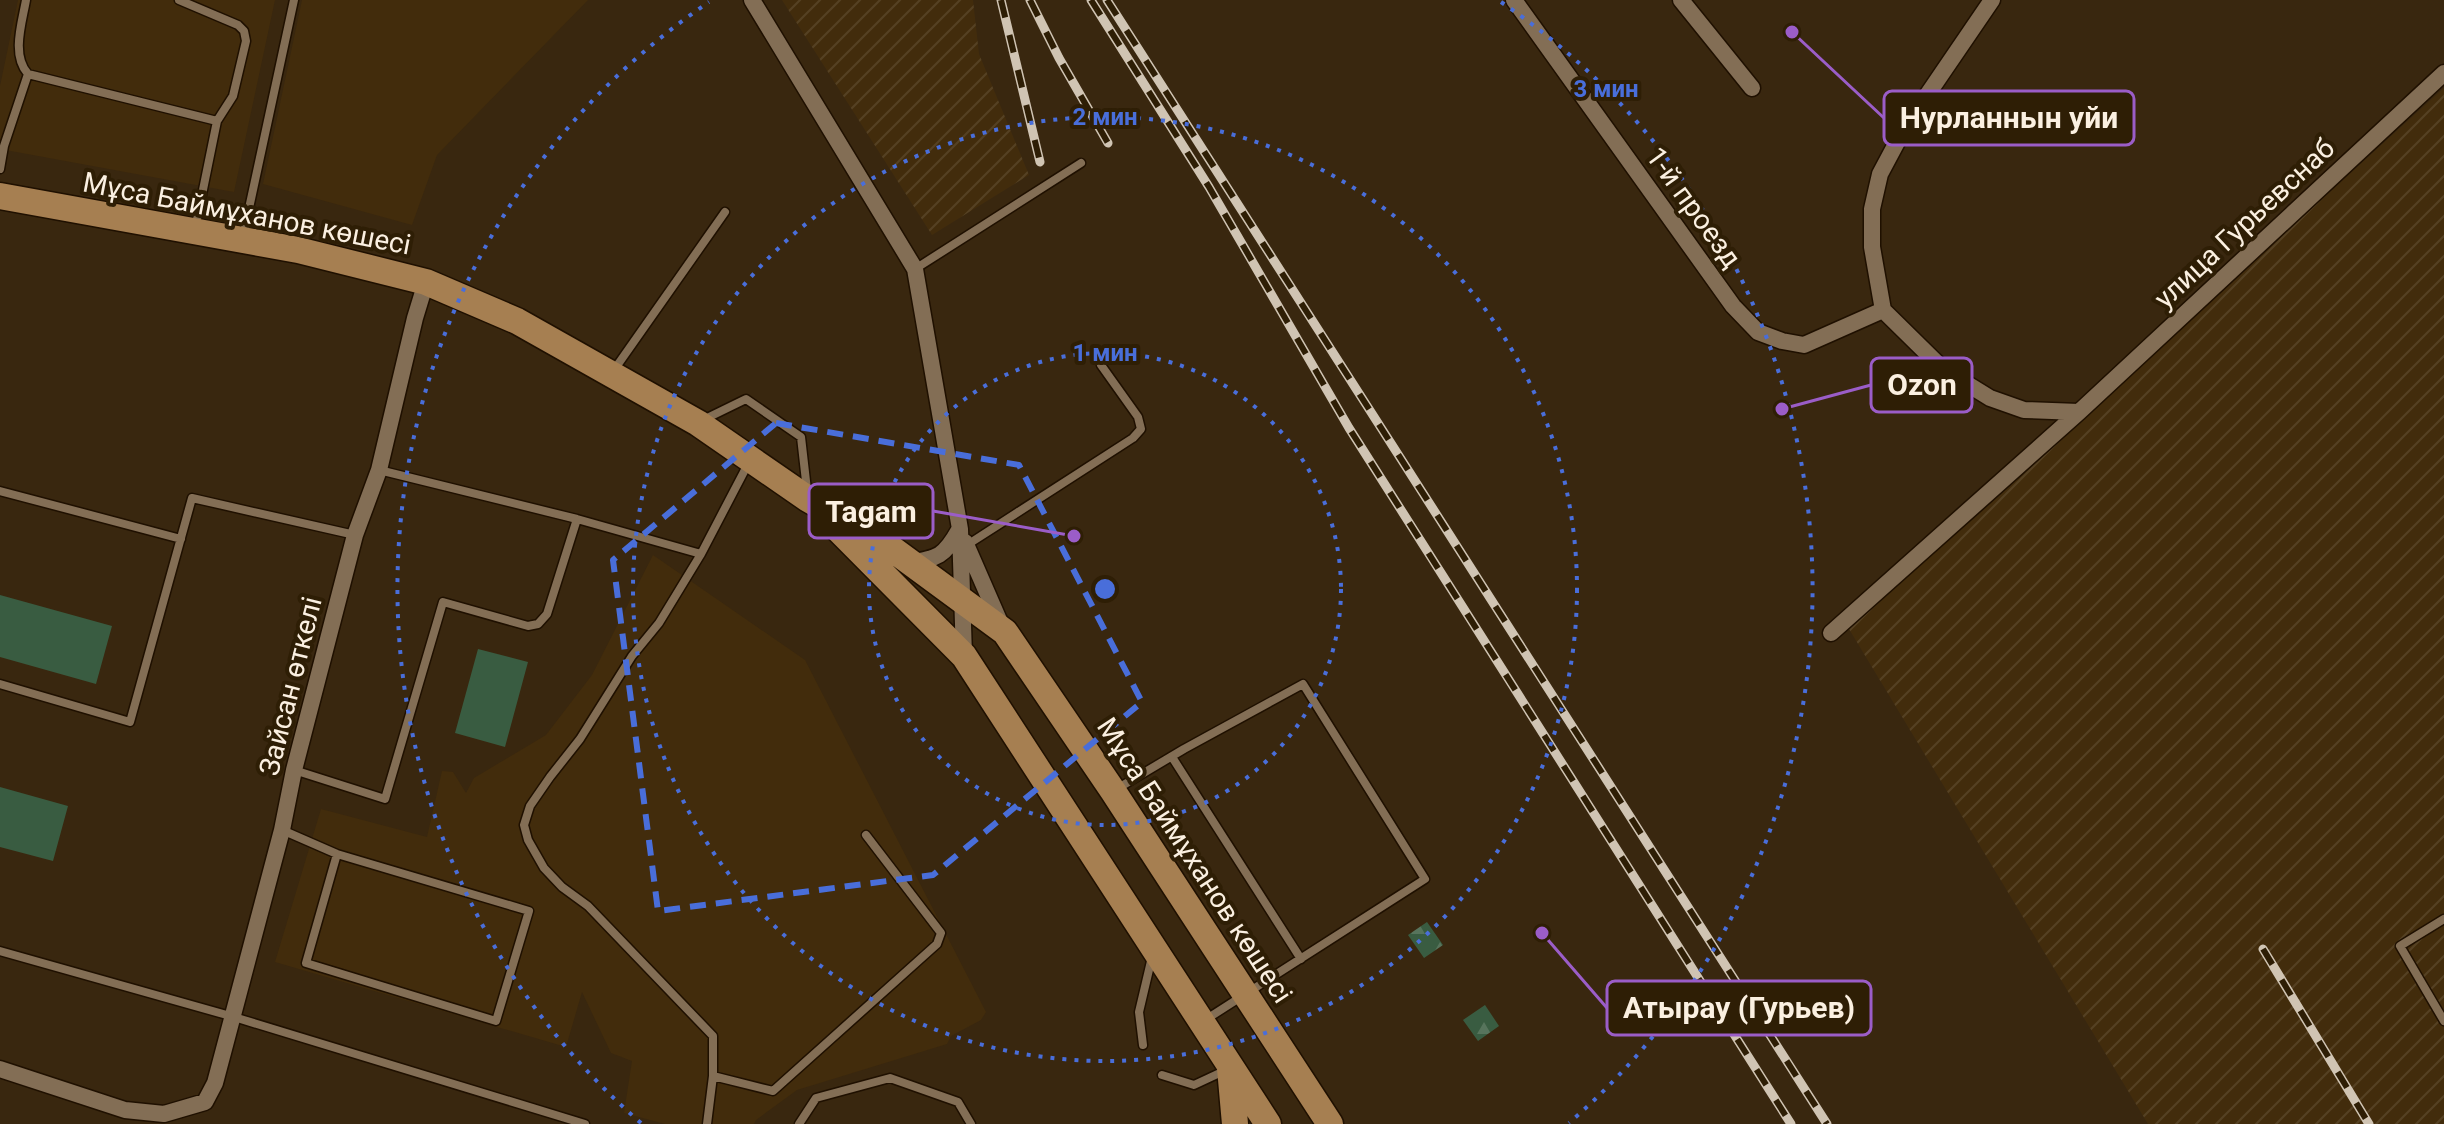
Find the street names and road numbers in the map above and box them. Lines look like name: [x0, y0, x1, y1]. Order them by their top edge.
street label: улица Гурьевснаб: [2148, 132, 2341, 315]
street label: 1-й проезд: [1639, 141, 1748, 274]
street label: Мұса Баймұханов көшесі: [80, 166, 414, 261]
street label: Зайсан өткелі: [252, 593, 329, 779]
street label: Мұса Баймұханов көшесі: [1090, 712, 1299, 1009]

